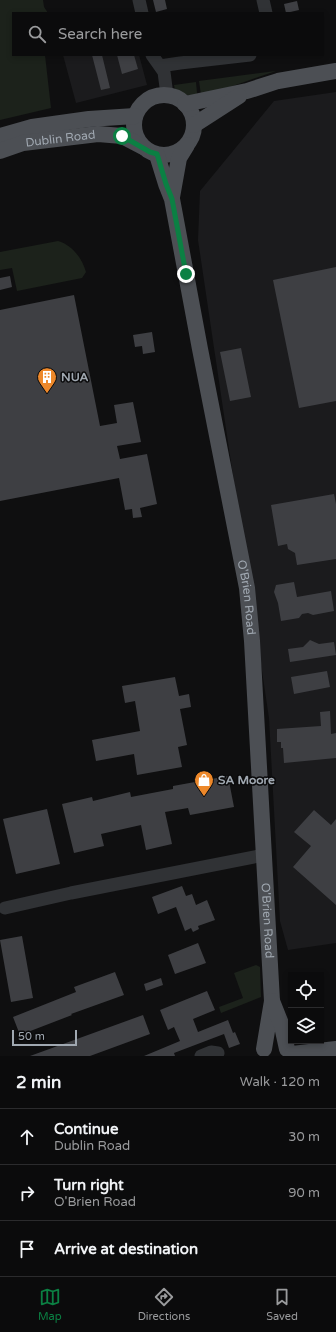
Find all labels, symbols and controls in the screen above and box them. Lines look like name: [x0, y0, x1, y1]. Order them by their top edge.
search box: [12, 12, 324, 56]
icon: search: [26, 23, 48, 45]
text: Search here: [58, 25, 142, 43]
street label: Dublin Road: [25, 127, 96, 150]
route start: [113, 127, 131, 145]
route end: [177, 265, 195, 283]
building icon: NUA: [36, 366, 58, 394]
place label: NUA: [61, 370, 88, 384]
street label: O'Brien Road: [235, 559, 258, 636]
shop icon: SA Moore: [193, 769, 215, 797]
place label: SA Moore: [218, 773, 275, 787]
street label: O'Brien Road: [258, 882, 277, 959]
map controls: [288, 972, 324, 1044]
button: locate: [288, 972, 324, 1008]
button: layers: [288, 1008, 324, 1044]
scale bar: [12, 1028, 77, 1047]
text: 50 m: [18, 1030, 45, 1043]
text: 2 min: [16, 1072, 61, 1093]
text: Walk · 120 m: [240, 1074, 320, 1090]
text: Continue: [54, 1120, 118, 1138]
icon: ahead: [16, 1126, 38, 1148]
text: 30 m: [288, 1129, 320, 1145]
text: Dublin Road: [54, 1138, 130, 1154]
text: Turn right: [54, 1176, 124, 1194]
icon: right: [16, 1182, 38, 1204]
text: 90 m: [288, 1185, 320, 1201]
text: O'Brien Road: [54, 1194, 136, 1210]
icon: arrive: [16, 1238, 38, 1260]
text: Arrive at destination: [54, 1240, 198, 1258]
tab: Map: [38, 1286, 62, 1323]
tab: Directions: [138, 1286, 190, 1323]
tab: Saved: [266, 1286, 298, 1323]

